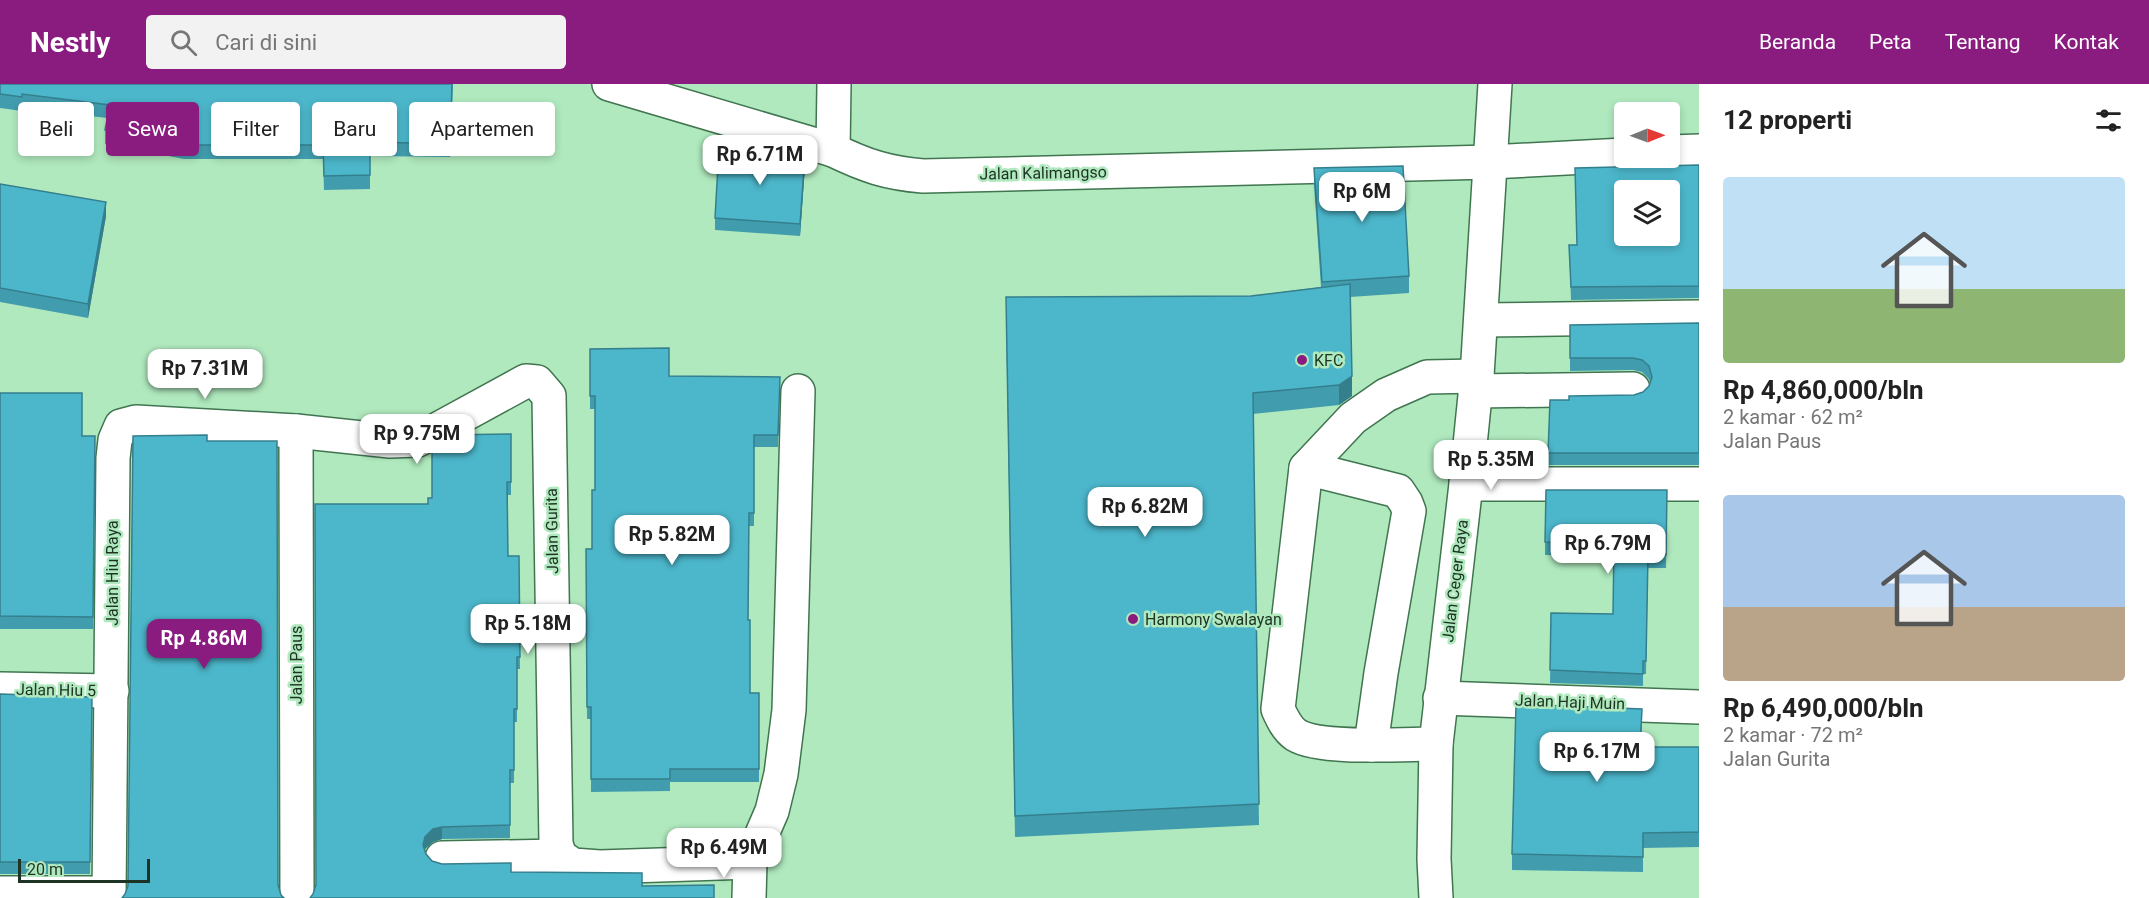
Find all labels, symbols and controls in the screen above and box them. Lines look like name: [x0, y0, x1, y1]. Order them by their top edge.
search box: [146, 15, 566, 69]
text: Nestly: [30, 26, 110, 59]
icon: search: [167, 26, 200, 59]
text: Cari di sini: [215, 30, 317, 55]
text: Beranda: [1759, 30, 1836, 54]
text: Peta: [1869, 30, 1912, 54]
text: Tentang: [1945, 30, 2021, 54]
text: Kontak: [2054, 30, 2119, 54]
chip: Beli: [18, 102, 94, 156]
chip: Sewa: [106, 102, 199, 156]
chip: Filter: [211, 102, 300, 156]
chip: Baru: [312, 102, 397, 156]
chip: Apartemen: [409, 102, 555, 156]
north arrow: [1614, 102, 1680, 168]
map controls: [1614, 102, 1680, 246]
icon: filters: [2092, 104, 2125, 137]
text: 12 properti: [1723, 105, 1852, 135]
pin: Rp 6.71M: [698, 135, 822, 186]
text: Rp 6.71M: [717, 142, 803, 166]
street label: Jalan Kalimangso: [979, 162, 1107, 184]
pin: Rp 6M: [1320, 172, 1404, 223]
text: Rp 6M: [1333, 179, 1391, 203]
button: layers: [1614, 180, 1680, 246]
icon: home: [1870, 216, 1978, 324]
pin: Rp 7.31M: [143, 349, 267, 400]
place label: KFC: [1314, 351, 1343, 370]
marker: KFC: [1295, 353, 1309, 367]
text: Rp 7.31M: [162, 356, 248, 380]
text: Rp 4,860,000/bln: [1723, 375, 1924, 405]
text: 2 kamar · 62 m²: [1723, 405, 1863, 429]
pin: Rp 9.75M: [355, 414, 479, 465]
text: Rp 9.75M: [374, 421, 460, 445]
text: Jalan Paus: [1723, 429, 1821, 453]
pin: Rp 5.35M: [1429, 440, 1553, 491]
text: Rp 5.35M: [1448, 447, 1534, 471]
pin: Rp 6.82M: [1083, 487, 1207, 538]
street label: Jalan Gurita: [542, 488, 562, 574]
text: Rp 6.82M: [1102, 494, 1188, 518]
pin: Rp 5.82M: [610, 515, 734, 566]
street label: Jalan Ceger Raya: [1438, 519, 1472, 643]
street label: Jalan Hiu Raya: [103, 520, 122, 626]
text: Rp 5.82M: [629, 522, 715, 546]
pin: Rp 6.79M: [1546, 524, 1670, 575]
text: Rp 6.79M: [1565, 531, 1651, 555]
icon: home: [1870, 534, 1978, 642]
pin: Rp 5.18M: [466, 604, 590, 655]
place label: Harmony Swalayan: [1145, 610, 1282, 629]
text: Rp 5.18M: [485, 611, 571, 635]
marker: Harmony Swalayan: [1126, 612, 1140, 626]
pin: Rp 4.86M: [142, 619, 266, 670]
text: Rp 4.86M: [161, 626, 247, 650]
street label: Jalan Paus: [287, 626, 306, 704]
street label: Jalan Hiu 5: [16, 680, 96, 700]
street label: Jalan Haji Muin: [1515, 691, 1625, 713]
text: Rp 6,490,000/bln: [1723, 693, 1924, 723]
text: 2 kamar · 72 m²: [1723, 723, 1863, 747]
pin: Rp 6.17M: [1535, 732, 1659, 783]
text: Rp 6.17M: [1554, 739, 1640, 763]
text: Jalan Gurita: [1723, 747, 1830, 771]
pin: Rp 6.49M: [662, 828, 786, 879]
text: Rp 6.49M: [681, 835, 767, 859]
scale bar: [18, 856, 150, 884]
text: 20 m: [27, 860, 63, 879]

